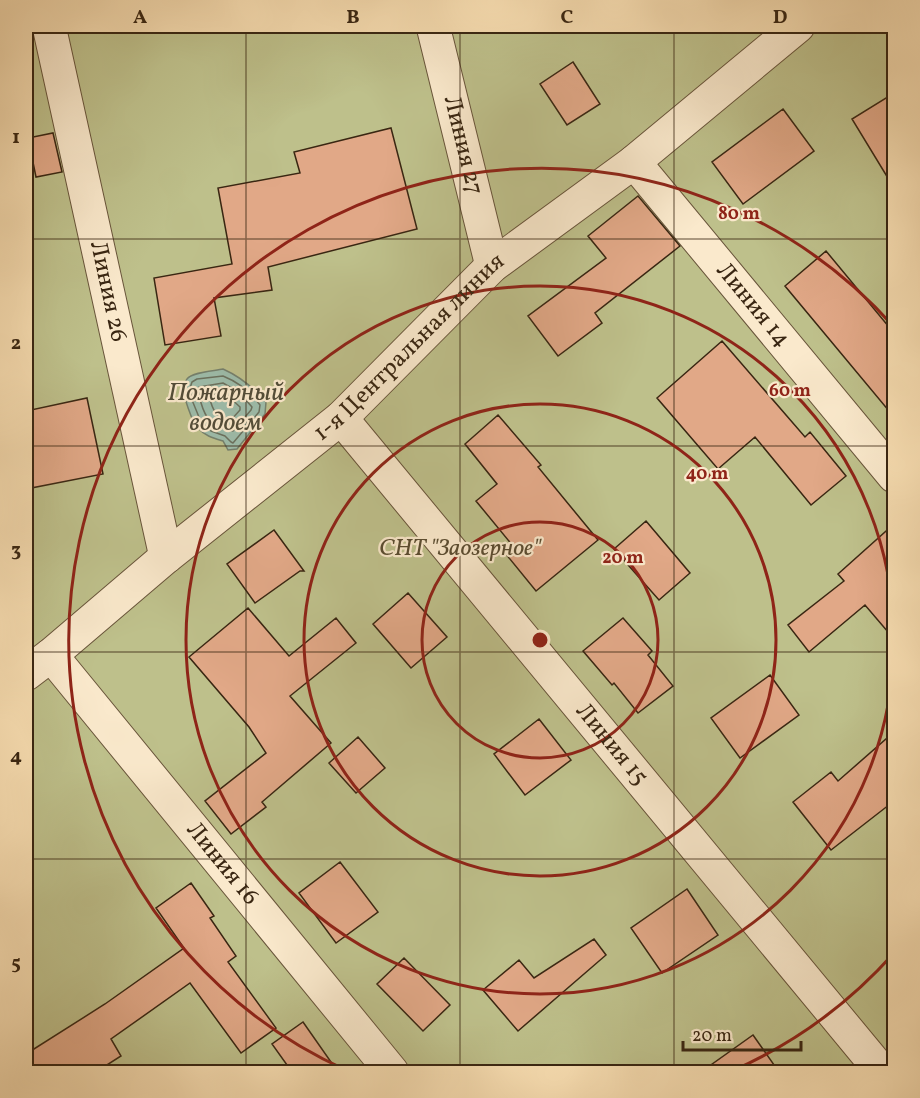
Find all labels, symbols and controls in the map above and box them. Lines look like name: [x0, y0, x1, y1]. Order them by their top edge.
text: A: [133, 4, 147, 32]
text: B: [346, 4, 360, 32]
text: C: [561, 4, 574, 32]
text: D: [773, 4, 787, 32]
street label: Линия 27: [434, 92, 491, 199]
text: 1: [12, 124, 20, 152]
text: 80 m: [718, 202, 760, 227]
street label: Линия 26: [80, 238, 135, 345]
street label: 1-я Центральная линия: [307, 245, 512, 450]
street label: Линия 14: [707, 255, 798, 355]
text: 2: [11, 330, 21, 358]
water label: Пожарный водоем: [168, 375, 284, 441]
text: 60 m: [769, 379, 811, 404]
text: 40 m: [686, 462, 728, 487]
park label: СНТ "Заозерное": [379, 532, 542, 566]
text: 3: [11, 537, 21, 565]
text: 20 m: [602, 546, 644, 571]
centre of rings: [530, 630, 550, 650]
street label: Линия 15: [567, 696, 656, 793]
text: 4: [10, 743, 22, 771]
street label: Линия 16: [177, 815, 266, 913]
text: 5: [11, 950, 21, 978]
scale bar: [683, 1014, 802, 1052]
text: 20 m: [692, 1024, 732, 1049]

